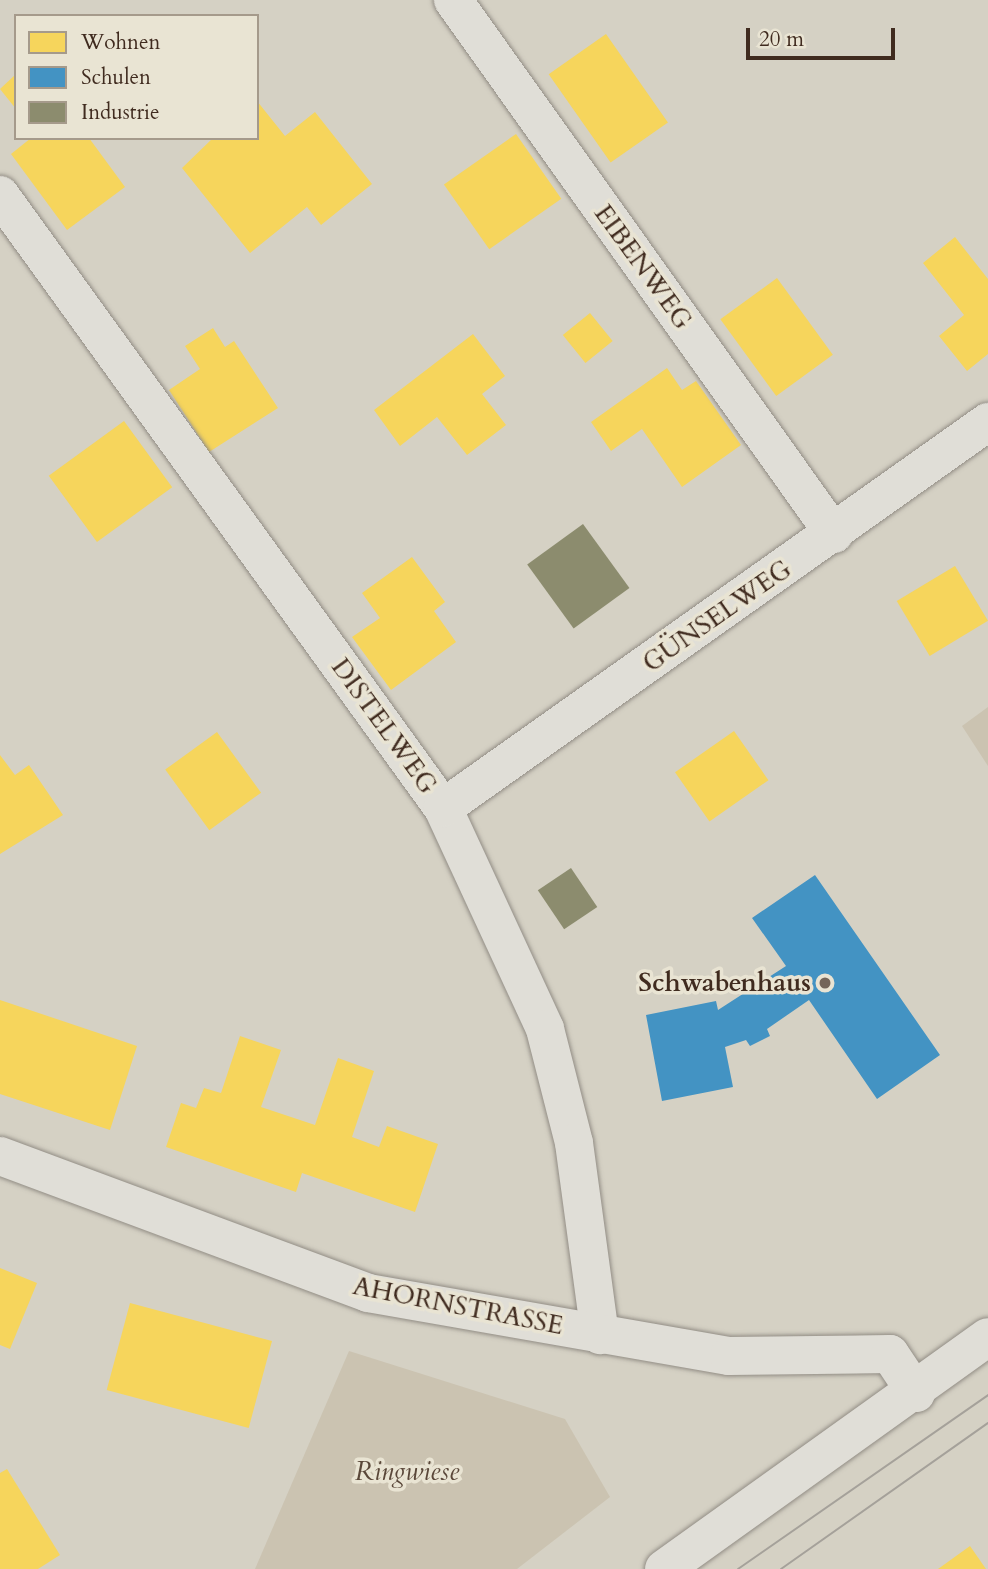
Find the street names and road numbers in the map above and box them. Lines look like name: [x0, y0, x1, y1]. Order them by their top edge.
street label: EIBENWEG: [587, 199, 699, 335]
street label: GÜNSELWEG: [637, 553, 797, 679]
street label: DISTELWEG: [325, 652, 443, 800]
street label: AHORNSTRASSE: [350, 1270, 566, 1342]

